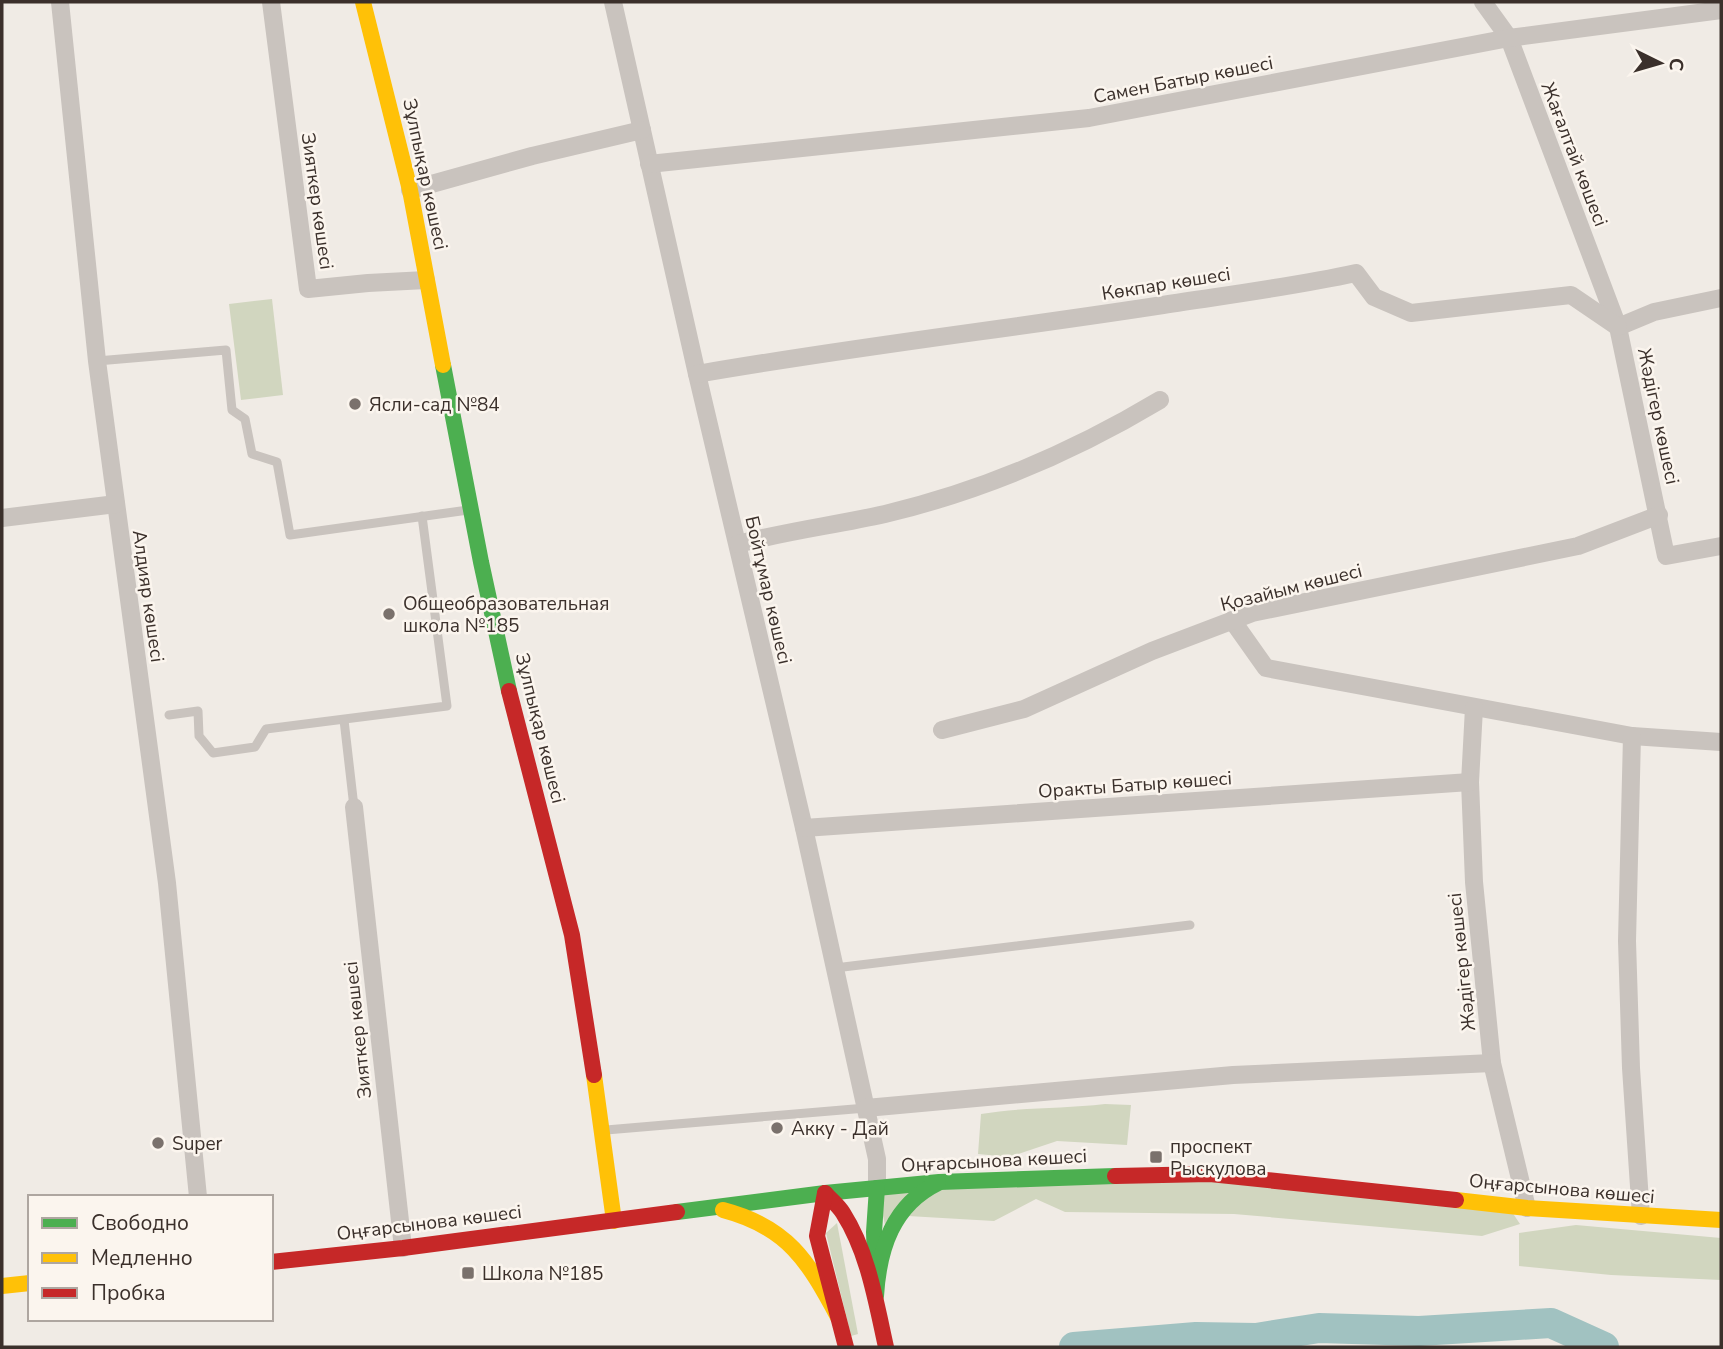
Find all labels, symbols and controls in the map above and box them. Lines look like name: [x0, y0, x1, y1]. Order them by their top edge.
north arrow: [1625, 28, 1695, 98]
street label: Самен Батыр көшесі: [1091, 50, 1275, 110]
text: С: [1662, 57, 1689, 72]
street label: Жағалтай көшесі: [1535, 78, 1614, 230]
street label: Зұлпықар көшесі: [396, 96, 454, 252]
street label: Зияткер көшесі: [295, 131, 339, 271]
street label: Көкпар көшесі: [1100, 261, 1232, 307]
street label: Жәдігер көшесі: [1631, 346, 1685, 487]
place label: Ясли-сад №84: [369, 392, 500, 418]
marker: Ясли-сад №84: [347, 396, 363, 412]
street label: Бойтұмар көшесі: [738, 514, 798, 667]
street label: Алдияр көшесі: [126, 528, 170, 664]
street label: Қозайым көшесі: [1218, 558, 1365, 618]
place label: Общеобразовательная школа №185: [403, 591, 610, 639]
marker: Общеобразовательная школа №185: [381, 606, 397, 622]
street label: Зұлпықар көшесі: [509, 650, 571, 806]
street label: Оракты Батыр көшесі: [1037, 765, 1233, 805]
street label: Жәдігер көшесі: [1442, 891, 1482, 1032]
street label: Зияткер көшесі: [338, 960, 378, 1100]
place label: Акку - Дай: [791, 1116, 889, 1142]
marker: Акку - Дай: [769, 1120, 785, 1136]
place label: Super: [172, 1131, 223, 1157]
place label: проспект Рыскулова: [1170, 1134, 1266, 1182]
marker: Super: [150, 1135, 166, 1151]
street label: Оңғарсынова көшесі: [900, 1143, 1088, 1179]
marker: проспект Рыскулова: [1148, 1149, 1164, 1165]
street label: Оңғарсынова көшесі: [1468, 1168, 1656, 1210]
legend: [28, 1195, 273, 1321]
street label: Оңғарсынова көшесі: [335, 1199, 523, 1247]
text: Свободно: [91, 1209, 189, 1237]
text: Медленно: [91, 1244, 193, 1272]
place label: Школа №185: [482, 1261, 603, 1287]
marker: Школа №185: [460, 1265, 476, 1281]
text: Пробка: [91, 1279, 165, 1307]

